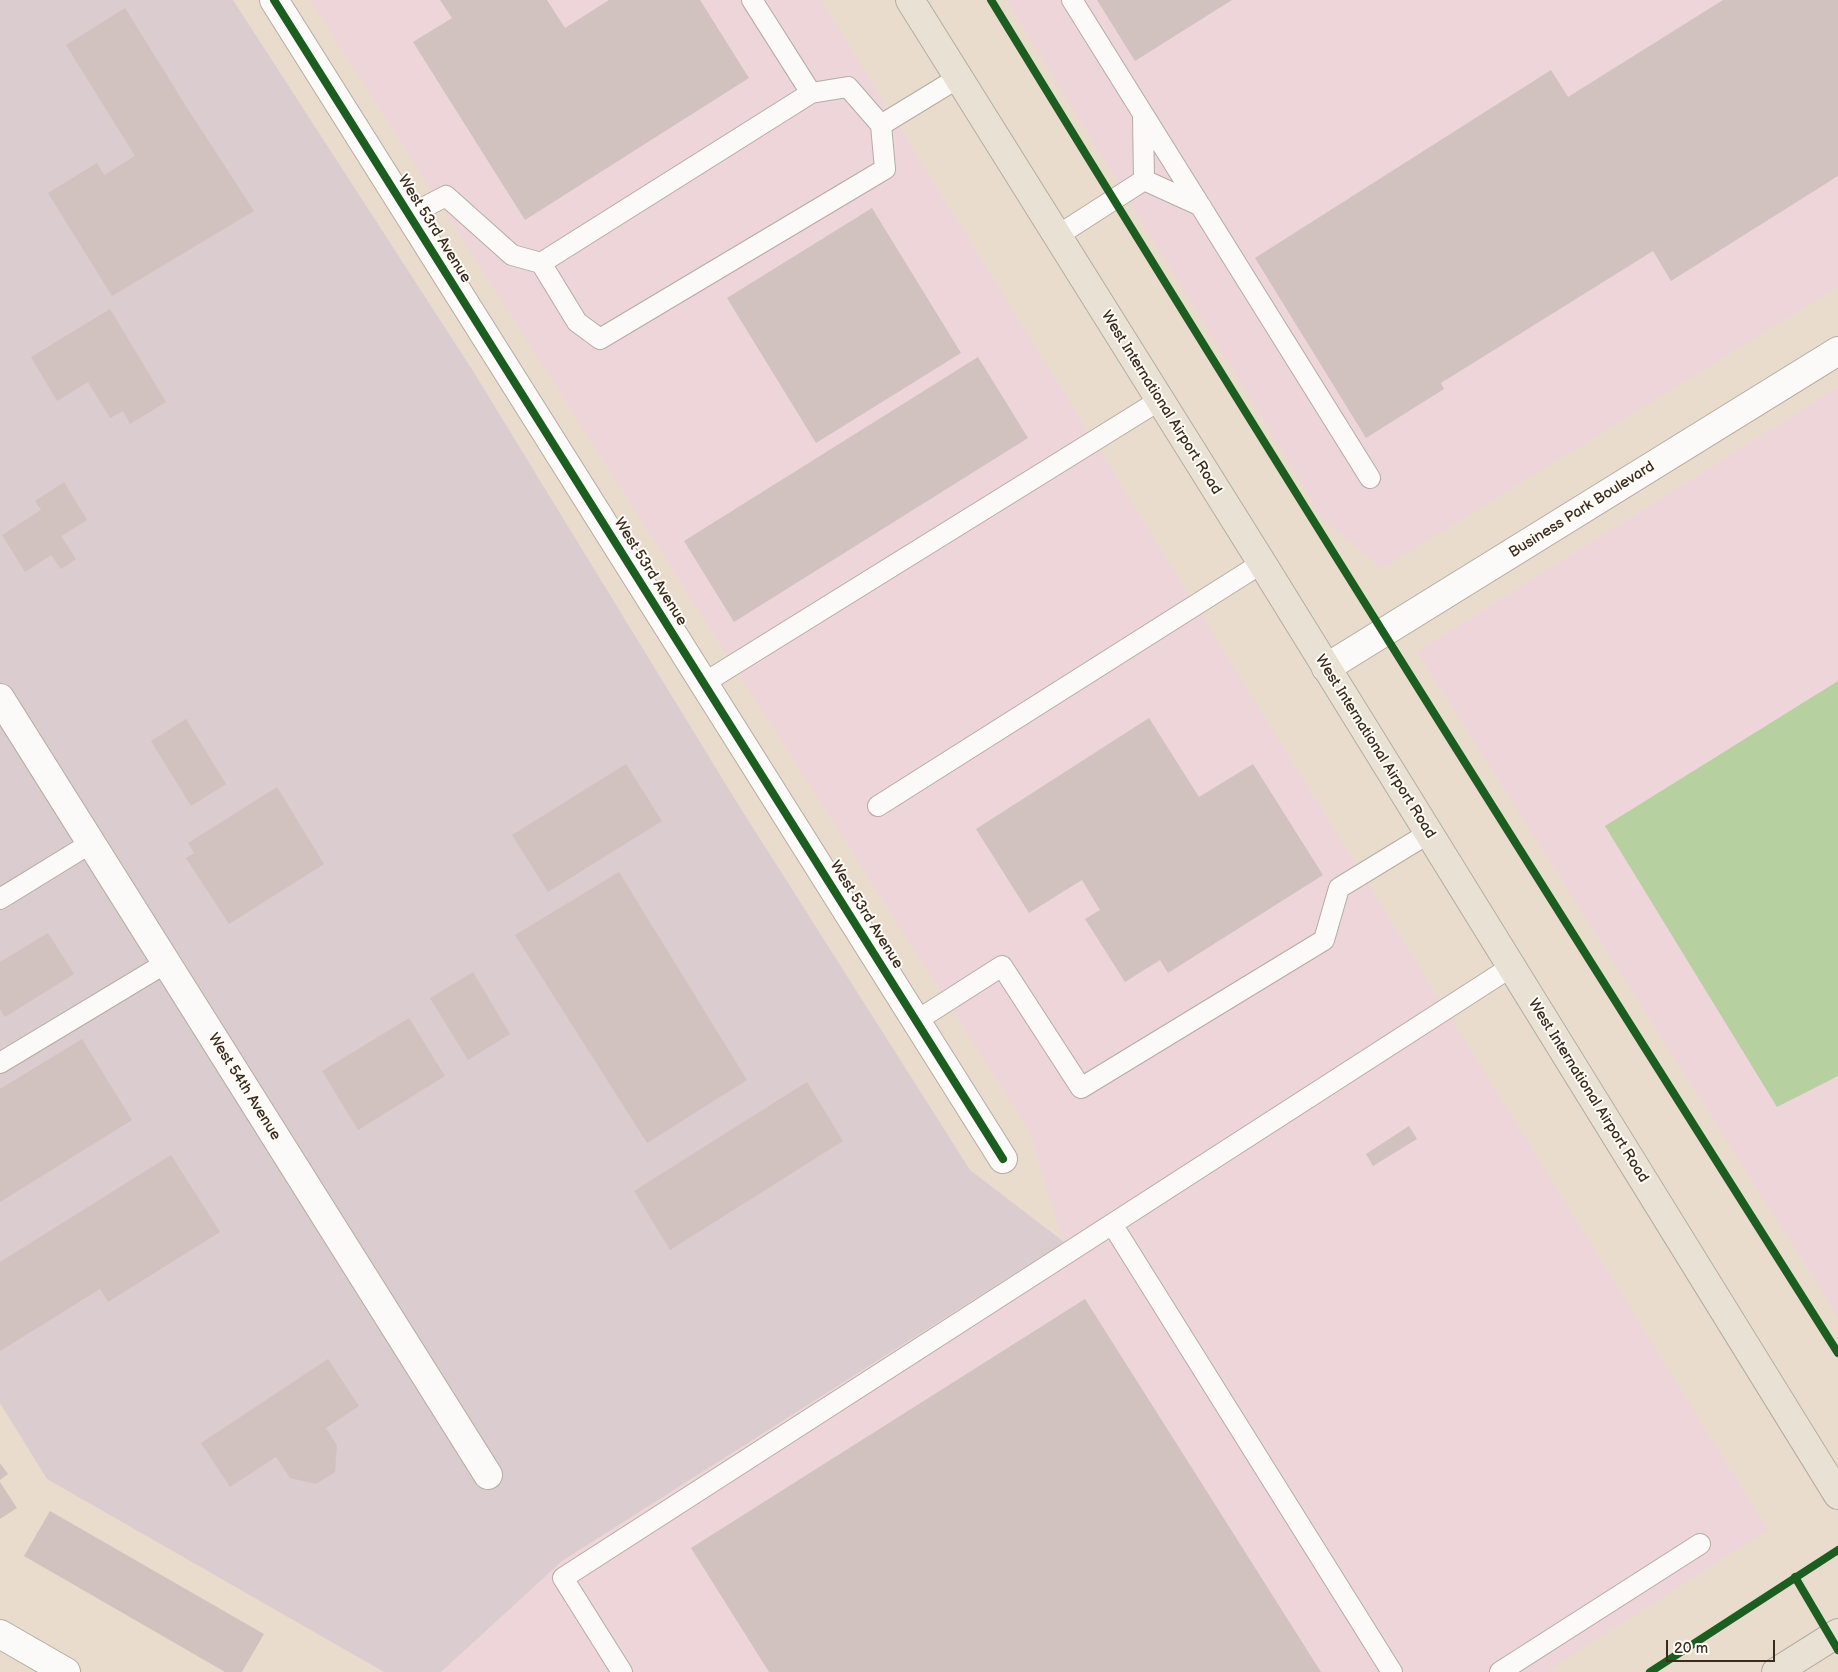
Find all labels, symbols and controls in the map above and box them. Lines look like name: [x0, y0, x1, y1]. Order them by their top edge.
street label: West 53rd Avenue: [394, 172, 474, 286]
street label: West International Airport Road: [1097, 308, 1225, 498]
street label: Business Park Boulevard: [1506, 458, 1658, 562]
street label: West 53rd Avenue: [610, 515, 690, 629]
street label: West International Airport Road: [1311, 652, 1439, 842]
street label: West 53rd Avenue: [826, 858, 906, 972]
street label: West International Airport Road: [1524, 996, 1652, 1186]
street label: West 54th Avenue: [204, 1030, 284, 1144]
scale bar: [1668, 1630, 1777, 1662]
text: 20 m: [1674, 1639, 1708, 1658]

